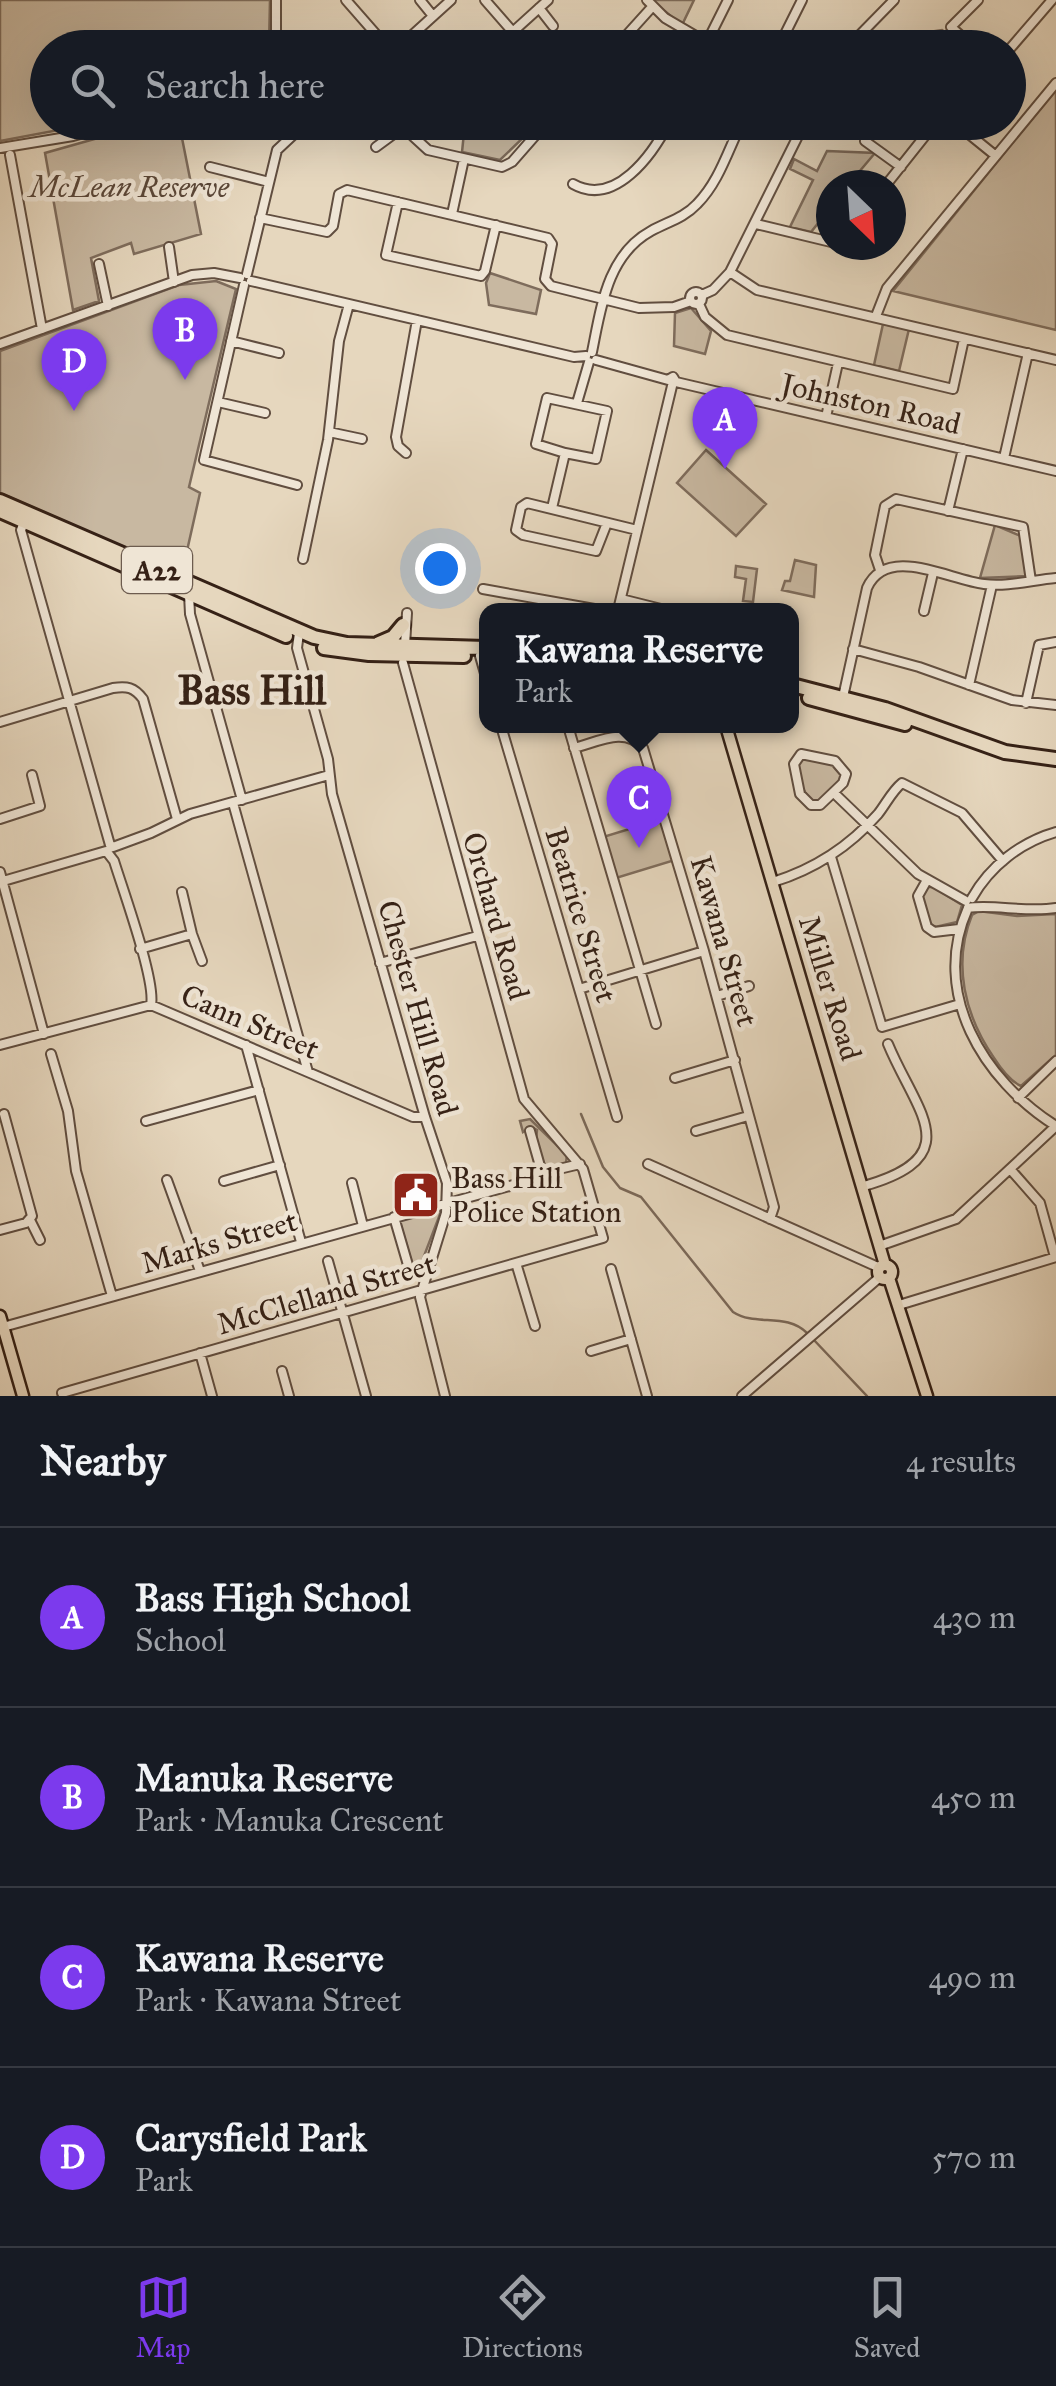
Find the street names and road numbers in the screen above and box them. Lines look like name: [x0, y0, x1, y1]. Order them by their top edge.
street label: Johnston Road: [775, 365, 964, 442]
road number: A22: [122, 547, 192, 593]
street label: Beatrice Street: [537, 823, 625, 1007]
street label: Orchard Road: [455, 828, 537, 1004]
street label: Kawana Street: [682, 851, 766, 1031]
street label: Chester Hill Road: [370, 896, 466, 1120]
street label: Miller Road: [791, 911, 869, 1065]
street label: Cann Street: [176, 977, 325, 1067]
street label: Marks Street: [137, 1202, 301, 1281]
street label: McClelland Street: [213, 1246, 440, 1342]

